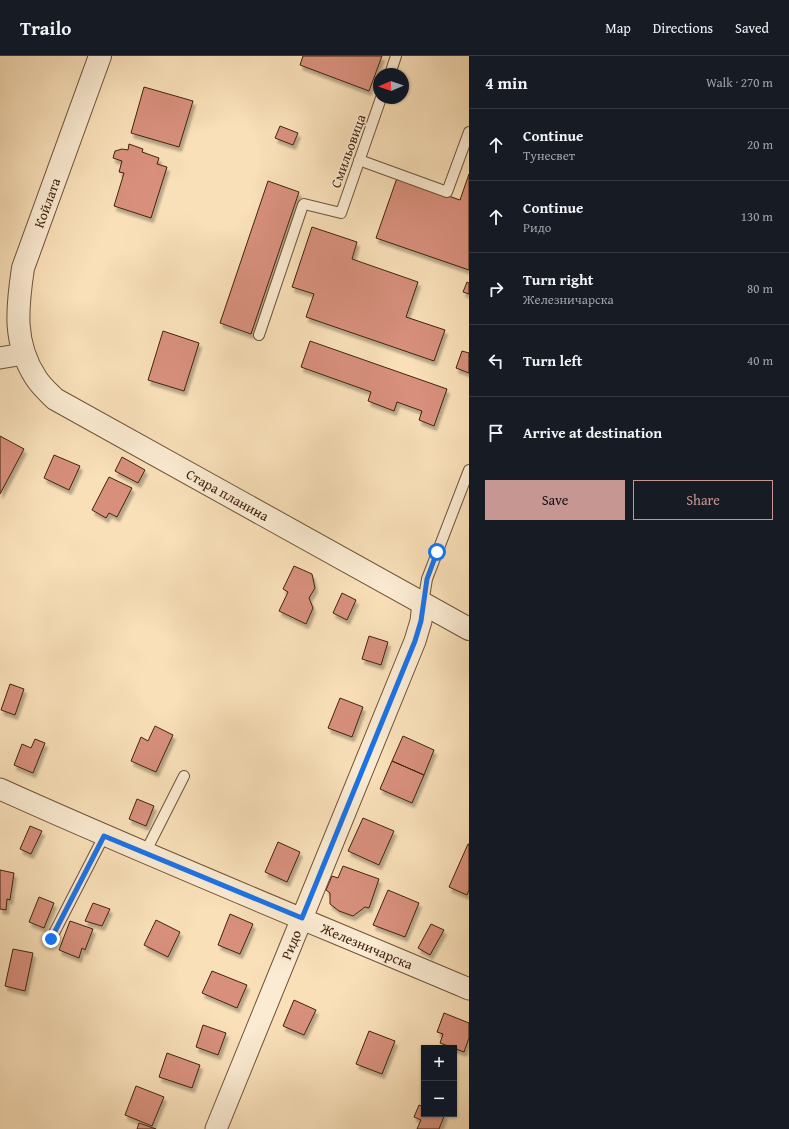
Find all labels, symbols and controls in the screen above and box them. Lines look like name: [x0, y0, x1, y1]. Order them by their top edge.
text: Trailo: [20, 14, 71, 42]
text: Map: [605, 18, 631, 38]
text: Directions: [653, 18, 713, 38]
text: Saved: [735, 18, 769, 38]
north arrow: [373, 68, 409, 104]
text: 4 min: [485, 70, 527, 95]
text: Walk · 270 m: [706, 73, 773, 92]
street label: Смильовица: [325, 111, 371, 191]
text: Continue: [523, 125, 584, 146]
icon: ahead: [485, 134, 507, 156]
text: 20 m: [747, 135, 773, 154]
text: Тунесвет: [523, 146, 575, 165]
street label: Койлата: [29, 175, 65, 231]
text: Continue: [523, 197, 584, 218]
icon: ahead: [485, 206, 507, 228]
text: 130 m: [741, 207, 773, 226]
text: Ридо: [523, 218, 551, 237]
text: Turn right: [523, 269, 594, 290]
icon: right: [485, 278, 507, 300]
text: 80 m: [747, 279, 773, 298]
text: Железничарска: [523, 290, 614, 309]
icon: left: [485, 350, 507, 372]
text: Turn left: [523, 350, 582, 371]
text: 40 m: [747, 351, 773, 370]
icon: arrive: [485, 422, 507, 444]
text: Arrive at destination: [523, 422, 662, 443]
street label: Стара планина: [183, 464, 273, 526]
button: Save: [485, 480, 625, 520]
button: Share: [633, 480, 773, 520]
route start: [428, 543, 446, 561]
street label: Железничарска: [317, 918, 416, 974]
street label: Ридо: [276, 927, 306, 963]
route end: [42, 930, 60, 948]
map controls: [421, 1045, 457, 1117]
button: +: [421, 1045, 457, 1081]
button: −: [421, 1081, 457, 1117]

